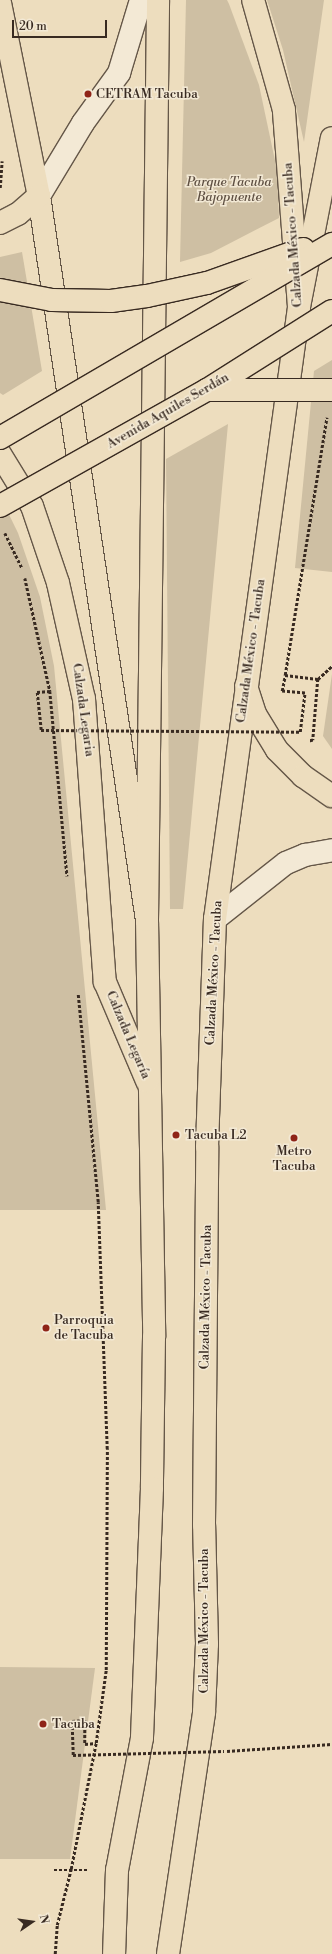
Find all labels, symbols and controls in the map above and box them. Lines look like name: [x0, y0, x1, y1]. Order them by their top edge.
scale bar: [14, 12, 109, 38]
text: 20 m: [19, 19, 47, 34]
place label: CETRAM Tacuba: [96, 86, 198, 102]
marker: CETRAM Tacuba: [83, 89, 93, 99]
street label: Calzada México - Tacuba: [280, 162, 306, 308]
park label: Parque Tacuba Bajopuente: [186, 175, 272, 206]
street label: Avenida Aquiles Serdán: [104, 370, 232, 452]
street label: Calzada México - Tacuba: [233, 578, 269, 724]
street label: Calzada Legaria: [69, 662, 97, 758]
street label: Calzada México - Tacuba: [202, 900, 226, 1046]
street label: Calzada Legaría: [102, 989, 154, 1081]
place label: Tacuba L2: [185, 1127, 247, 1143]
marker: Tacuba L2: [170, 1129, 182, 1141]
marker: Metro Tacuba: [289, 1133, 299, 1143]
place label: Metro Tacuba: [273, 1144, 315, 1175]
street label: Calzada México - Tacuba: [197, 1224, 215, 1370]
place label: Parroquia de Tacuba: [54, 1313, 114, 1344]
marker: Parroquia de Tacuba: [41, 1323, 51, 1333]
street label: Calzada México - Tacuba: [196, 1549, 212, 1693]
place label: Tacuba: [52, 1716, 95, 1732]
marker: Tacuba: [37, 1718, 49, 1730]
north arrow: [12, 1902, 52, 1942]
text: N: [36, 1913, 51, 1925]

